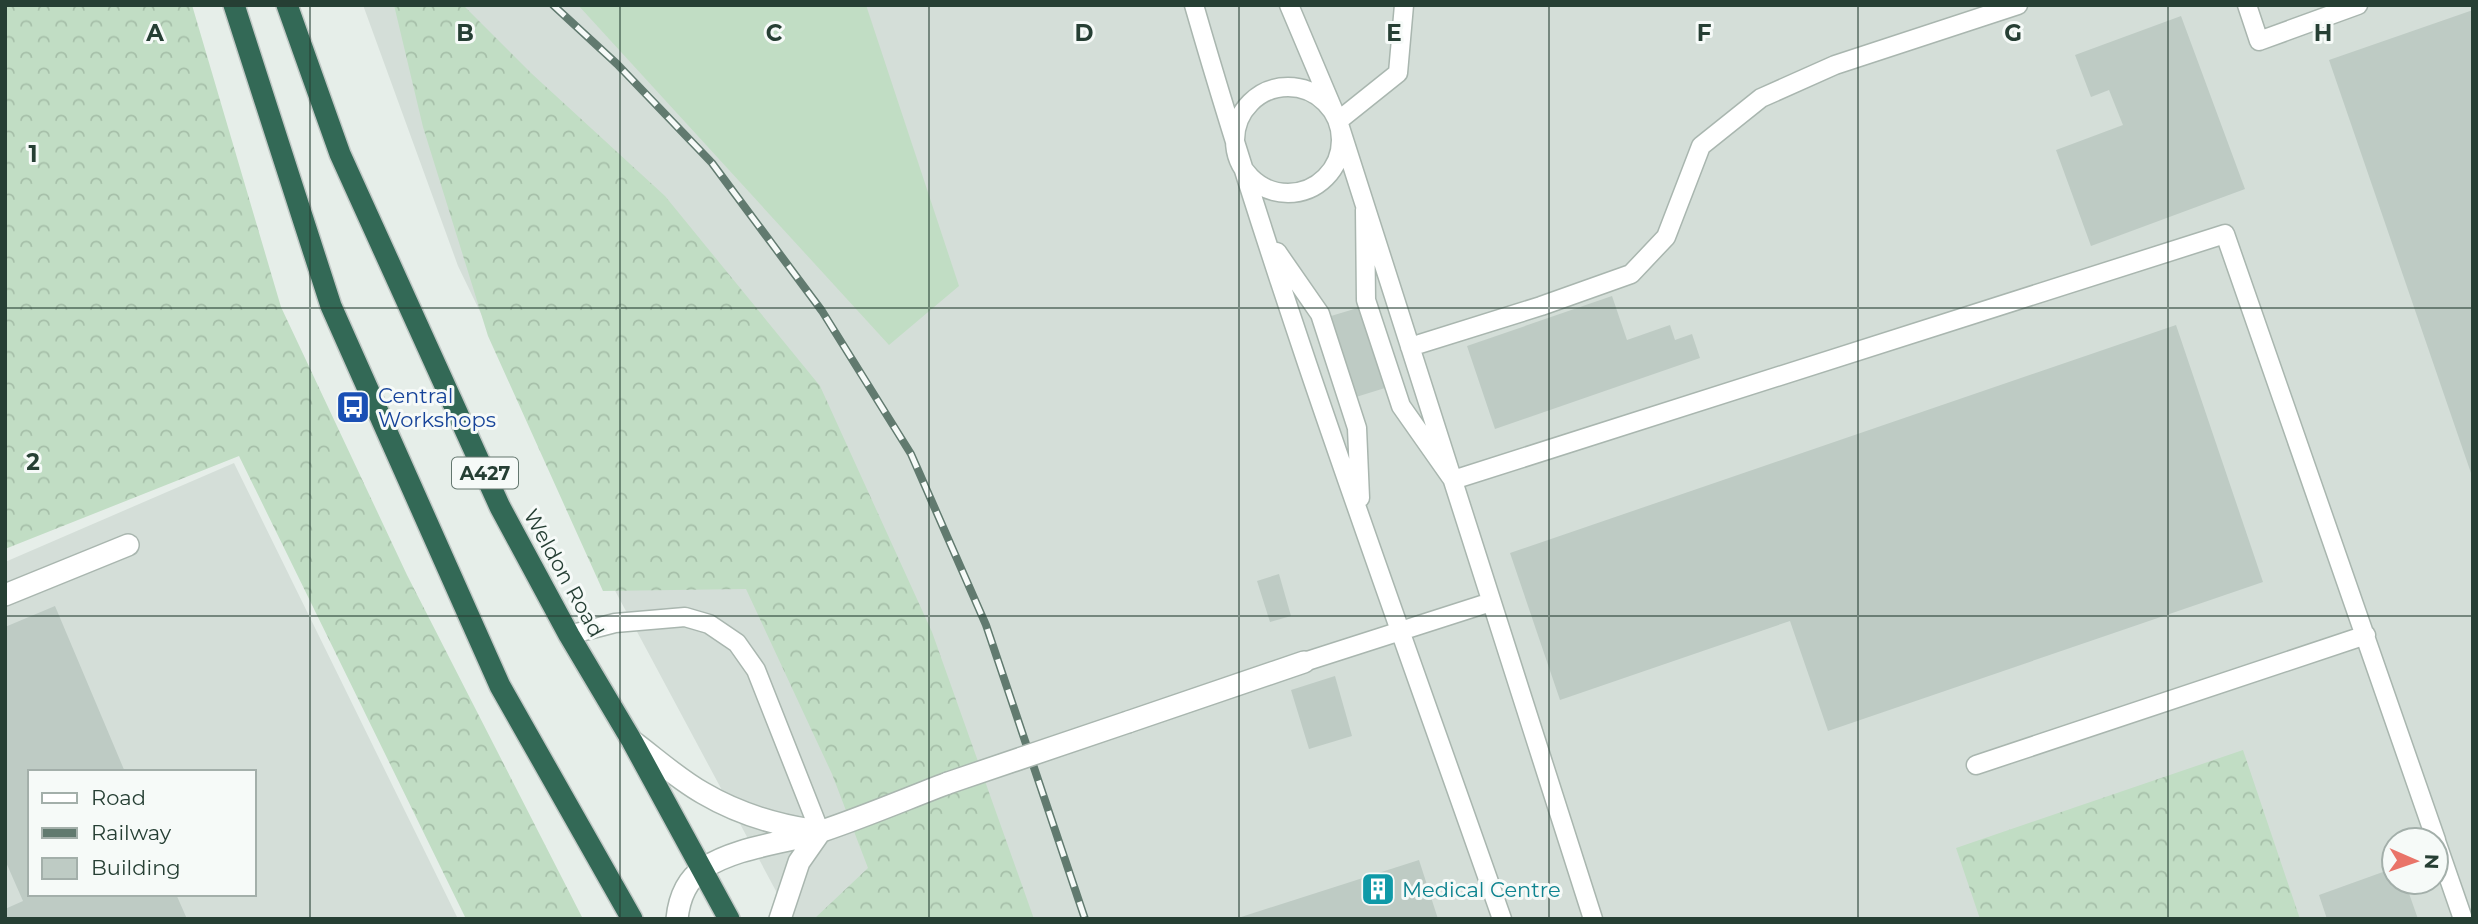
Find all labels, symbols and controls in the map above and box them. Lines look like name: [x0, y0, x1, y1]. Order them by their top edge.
text: A: [145, 19, 164, 47]
text: B: [456, 19, 474, 47]
text: C: [766, 19, 783, 47]
text: D: [1075, 19, 1094, 47]
text: E: [1386, 19, 1402, 47]
text: F: [1697, 19, 1712, 47]
text: G: [2004, 19, 2022, 47]
text: H: [2314, 19, 2332, 47]
text: 1: [28, 140, 38, 168]
place label: Central Workshops: [378, 383, 496, 432]
bus stop icon: Central Workshops: [334, 388, 372, 426]
text: 2: [26, 448, 40, 476]
road number: A427: [452, 458, 518, 488]
street label: Weldon Road: [519, 505, 609, 641]
legend: [28, 770, 256, 896]
text: Road: [91, 785, 146, 810]
text: Railway: [91, 820, 172, 845]
north arrow: [2380, 826, 2450, 896]
text: N: [2420, 853, 2443, 870]
text: Building: [91, 855, 181, 880]
building icon: Medical Centre: [1359, 870, 1397, 908]
place label: Medical Centre: [1402, 877, 1561, 902]

